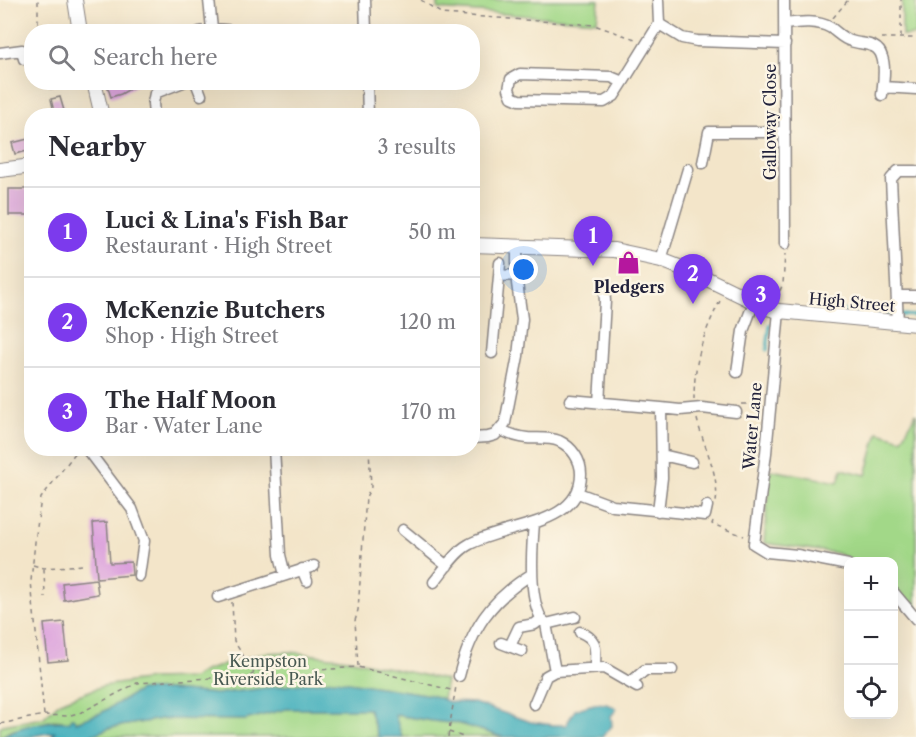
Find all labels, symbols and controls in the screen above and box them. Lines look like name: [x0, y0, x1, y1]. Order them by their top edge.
search box: [24, 24, 480, 90]
icon: search: [45, 41, 78, 74]
text: Search here: [93, 44, 218, 71]
street label: Galloway Close: [760, 64, 780, 180]
text: Nearby: [48, 131, 146, 163]
text: 3 results: [378, 135, 456, 159]
text: Luci & Lina's Fish Bar: [105, 207, 348, 234]
pin: 1: [574, 216, 612, 266]
text: 1: [63, 220, 72, 244]
text: 50 m: [409, 220, 456, 244]
text: Restaurant · High Street: [105, 234, 332, 258]
shop icon: Pledgers: [616, 249, 642, 275]
pin: 2: [674, 254, 712, 304]
your location: [509, 255, 538, 284]
pin: 3: [742, 276, 780, 325]
place label: Pledgers: [594, 277, 664, 297]
street label: High Street: [808, 288, 896, 316]
text: McKenzie Butchers: [105, 297, 325, 324]
text: 2: [62, 310, 73, 334]
text: 120 m: [399, 310, 456, 334]
text: Shop · High Street: [105, 324, 279, 348]
street label: Water Lane: [738, 381, 766, 472]
text: The Half Moon: [105, 387, 277, 414]
text: 3: [62, 400, 73, 424]
text: 170 m: [401, 400, 456, 424]
text: Bar · Water Lane: [105, 414, 263, 438]
map controls: [844, 557, 898, 719]
button: +: [844, 557, 898, 611]
button: −: [844, 611, 898, 665]
park label: Kempston Riverside Park: [213, 651, 324, 689]
button: locate: [844, 665, 898, 719]

